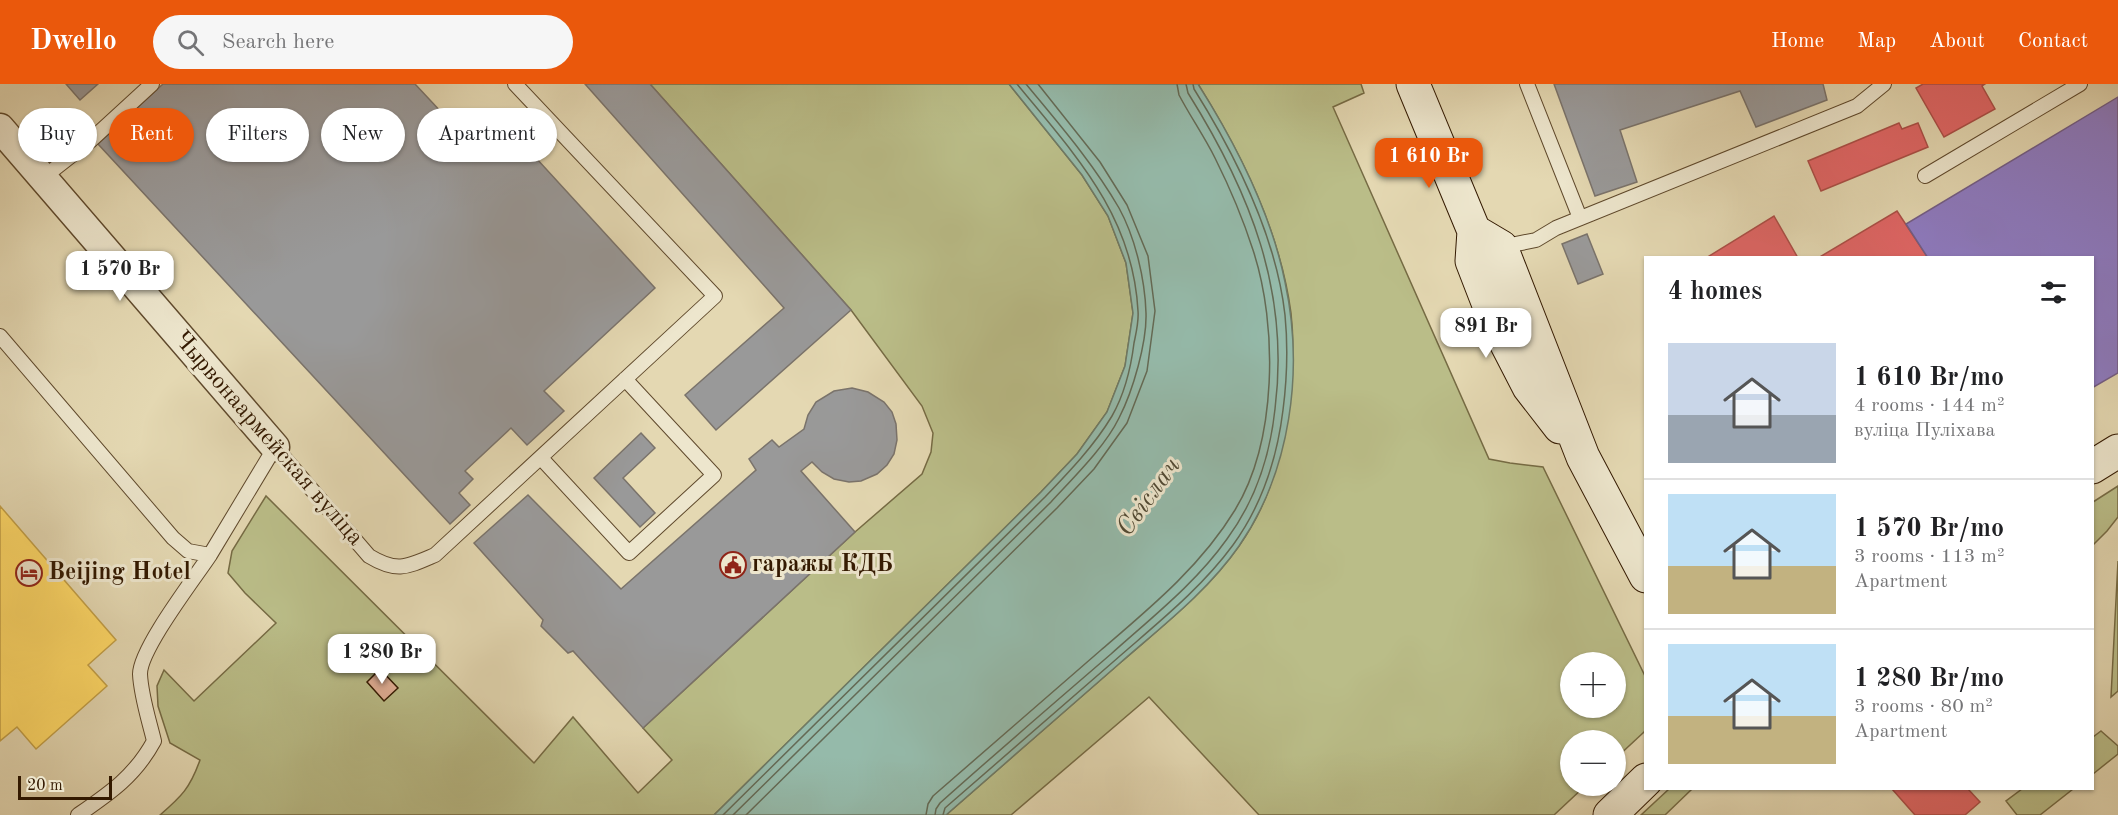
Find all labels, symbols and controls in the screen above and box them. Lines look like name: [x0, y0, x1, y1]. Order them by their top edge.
search box: [153, 15, 573, 69]
icon: search: [174, 26, 207, 59]
text: Dwello: [30, 28, 117, 56]
text: Search here: [222, 31, 334, 53]
text: Home: [1771, 31, 1824, 52]
text: Map: [1857, 31, 1896, 52]
text: About: [1929, 31, 1985, 52]
text: Contact: [2018, 31, 2088, 52]
chip: Buy: [18, 108, 97, 162]
chip: Rent: [109, 108, 194, 162]
chip: Filters: [206, 108, 309, 162]
chip: New: [321, 108, 405, 162]
chip: Apartment: [417, 108, 557, 162]
pin: 1 610 Br: [1367, 138, 1491, 189]
text: 1 610 Br: [1389, 147, 1469, 167]
pin: 1 570 Br: [58, 251, 182, 302]
text: 1 570 Br: [80, 260, 160, 280]
icon: filters: [2037, 276, 2070, 309]
text: 4 homes: [1668, 279, 1762, 305]
pin: 891 Br: [1437, 308, 1535, 359]
text: 891 Br: [1454, 317, 1518, 337]
street label: Чырвонаармейская вуліца: [169, 327, 367, 551]
text: 1 610 Br/mo: [1854, 365, 2004, 391]
icon: home: [1716, 367, 1788, 439]
text: 4 rooms · 144 m²: [1854, 396, 2004, 416]
text: вуліца Пуліхава: [1854, 421, 1995, 441]
water label: Свіслач: [1112, 453, 1186, 541]
text: 1 570 Br/mo: [1854, 516, 2004, 542]
icon: home: [1716, 518, 1788, 590]
text: 3 rooms · 113 m²: [1854, 547, 2004, 567]
public building icon: гаражы КДБ: [718, 550, 748, 580]
place label: гаражы КДБ: [752, 553, 893, 577]
hotel icon: Beijing Hotel: [14, 558, 44, 588]
place label: Beijing Hotel: [48, 561, 191, 585]
text: Apartment: [1854, 572, 1948, 592]
pin: 1 280 Br: [320, 634, 444, 685]
text: 1 280 Br: [342, 643, 422, 663]
map controls: [1560, 652, 1626, 796]
button: +: [1560, 652, 1626, 718]
text: 1 280 Br/mo: [1854, 666, 2004, 692]
icon: home: [1716, 668, 1788, 740]
text: 3 rooms · 80 m²: [1854, 697, 1993, 717]
text: Apartment: [1854, 722, 1948, 742]
button: −: [1560, 730, 1626, 796]
scale bar: [18, 773, 112, 800]
text: 20 m: [27, 778, 63, 794]

